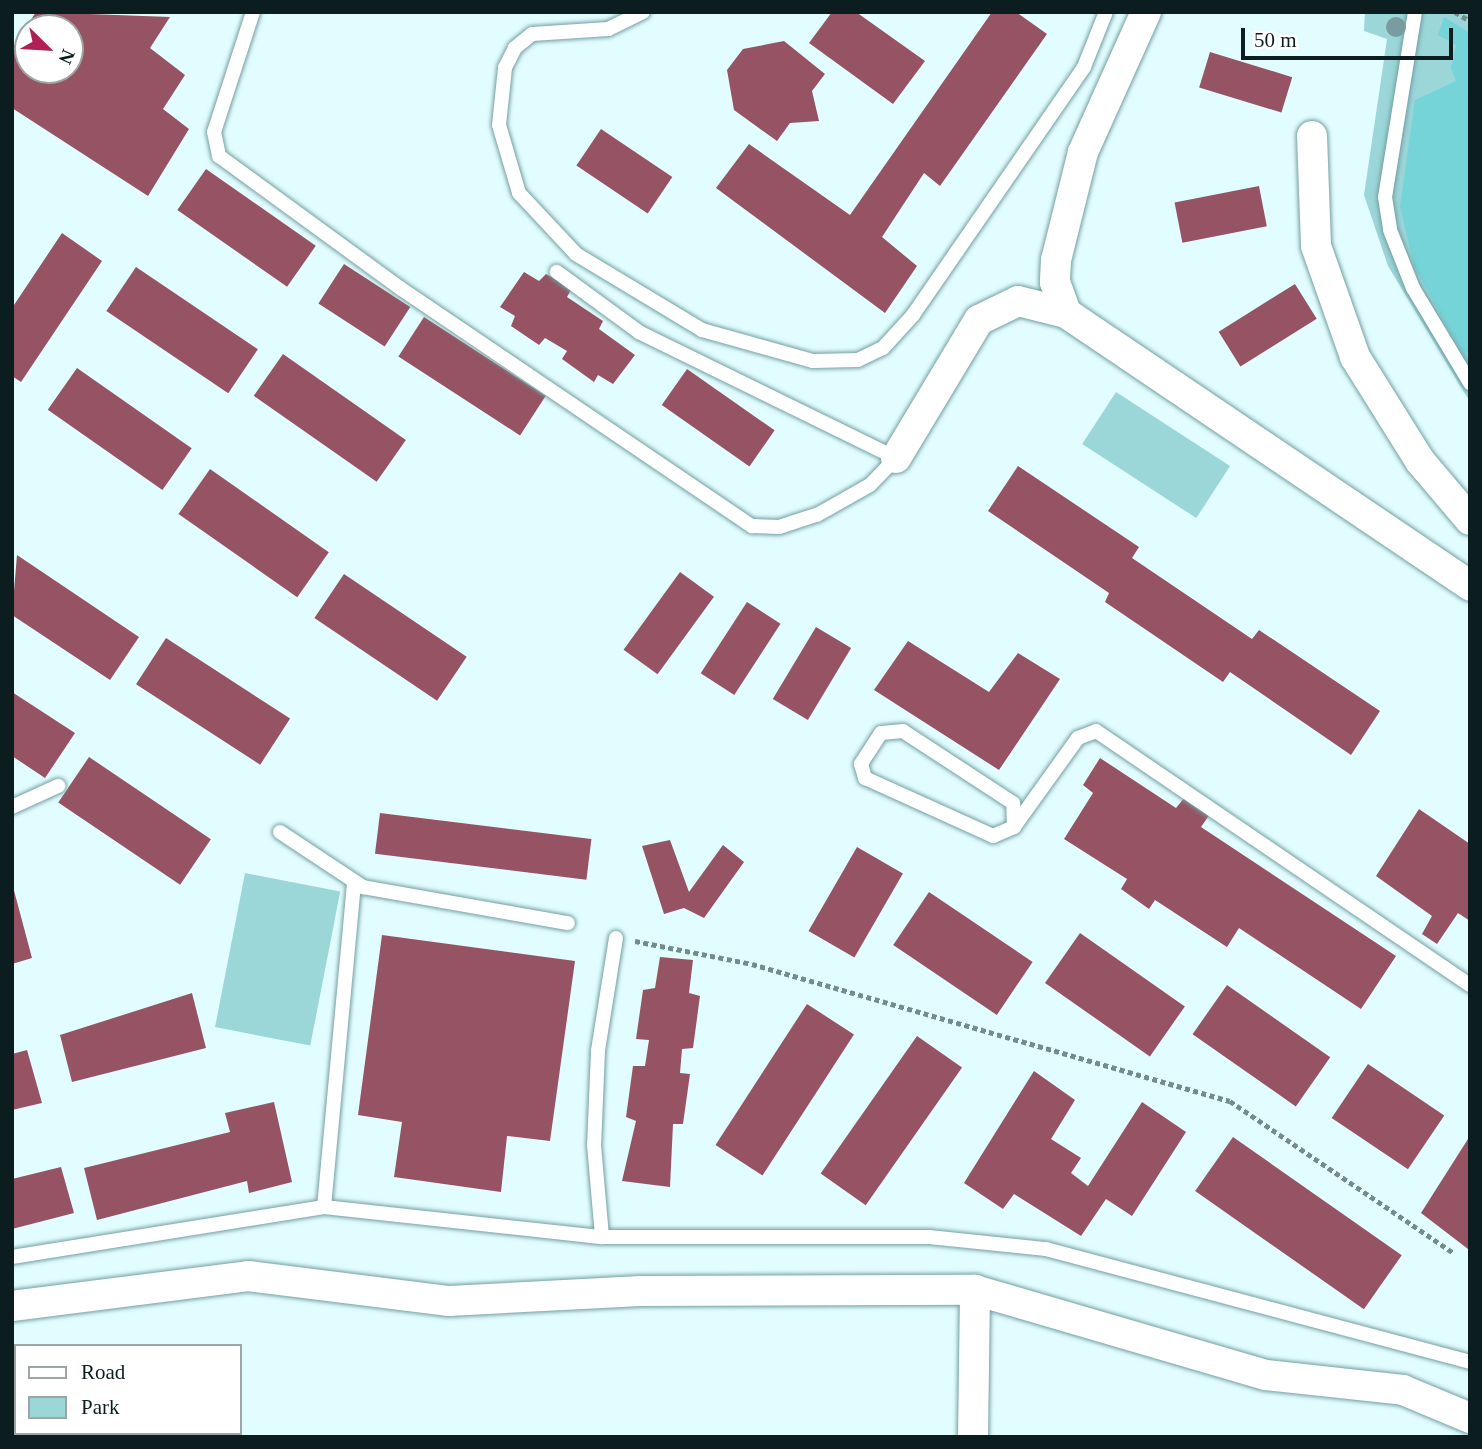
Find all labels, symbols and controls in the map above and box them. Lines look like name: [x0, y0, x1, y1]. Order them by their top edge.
north arrow: [14, 14, 84, 84]
scale bar: [1244, 14, 1456, 58]
text: 50 m: [1254, 28, 1297, 52]
text: N: [54, 46, 79, 67]
legend: [14, 1344, 242, 1435]
text: Road: [81, 1360, 125, 1384]
text: Park: [81, 1395, 120, 1419]

